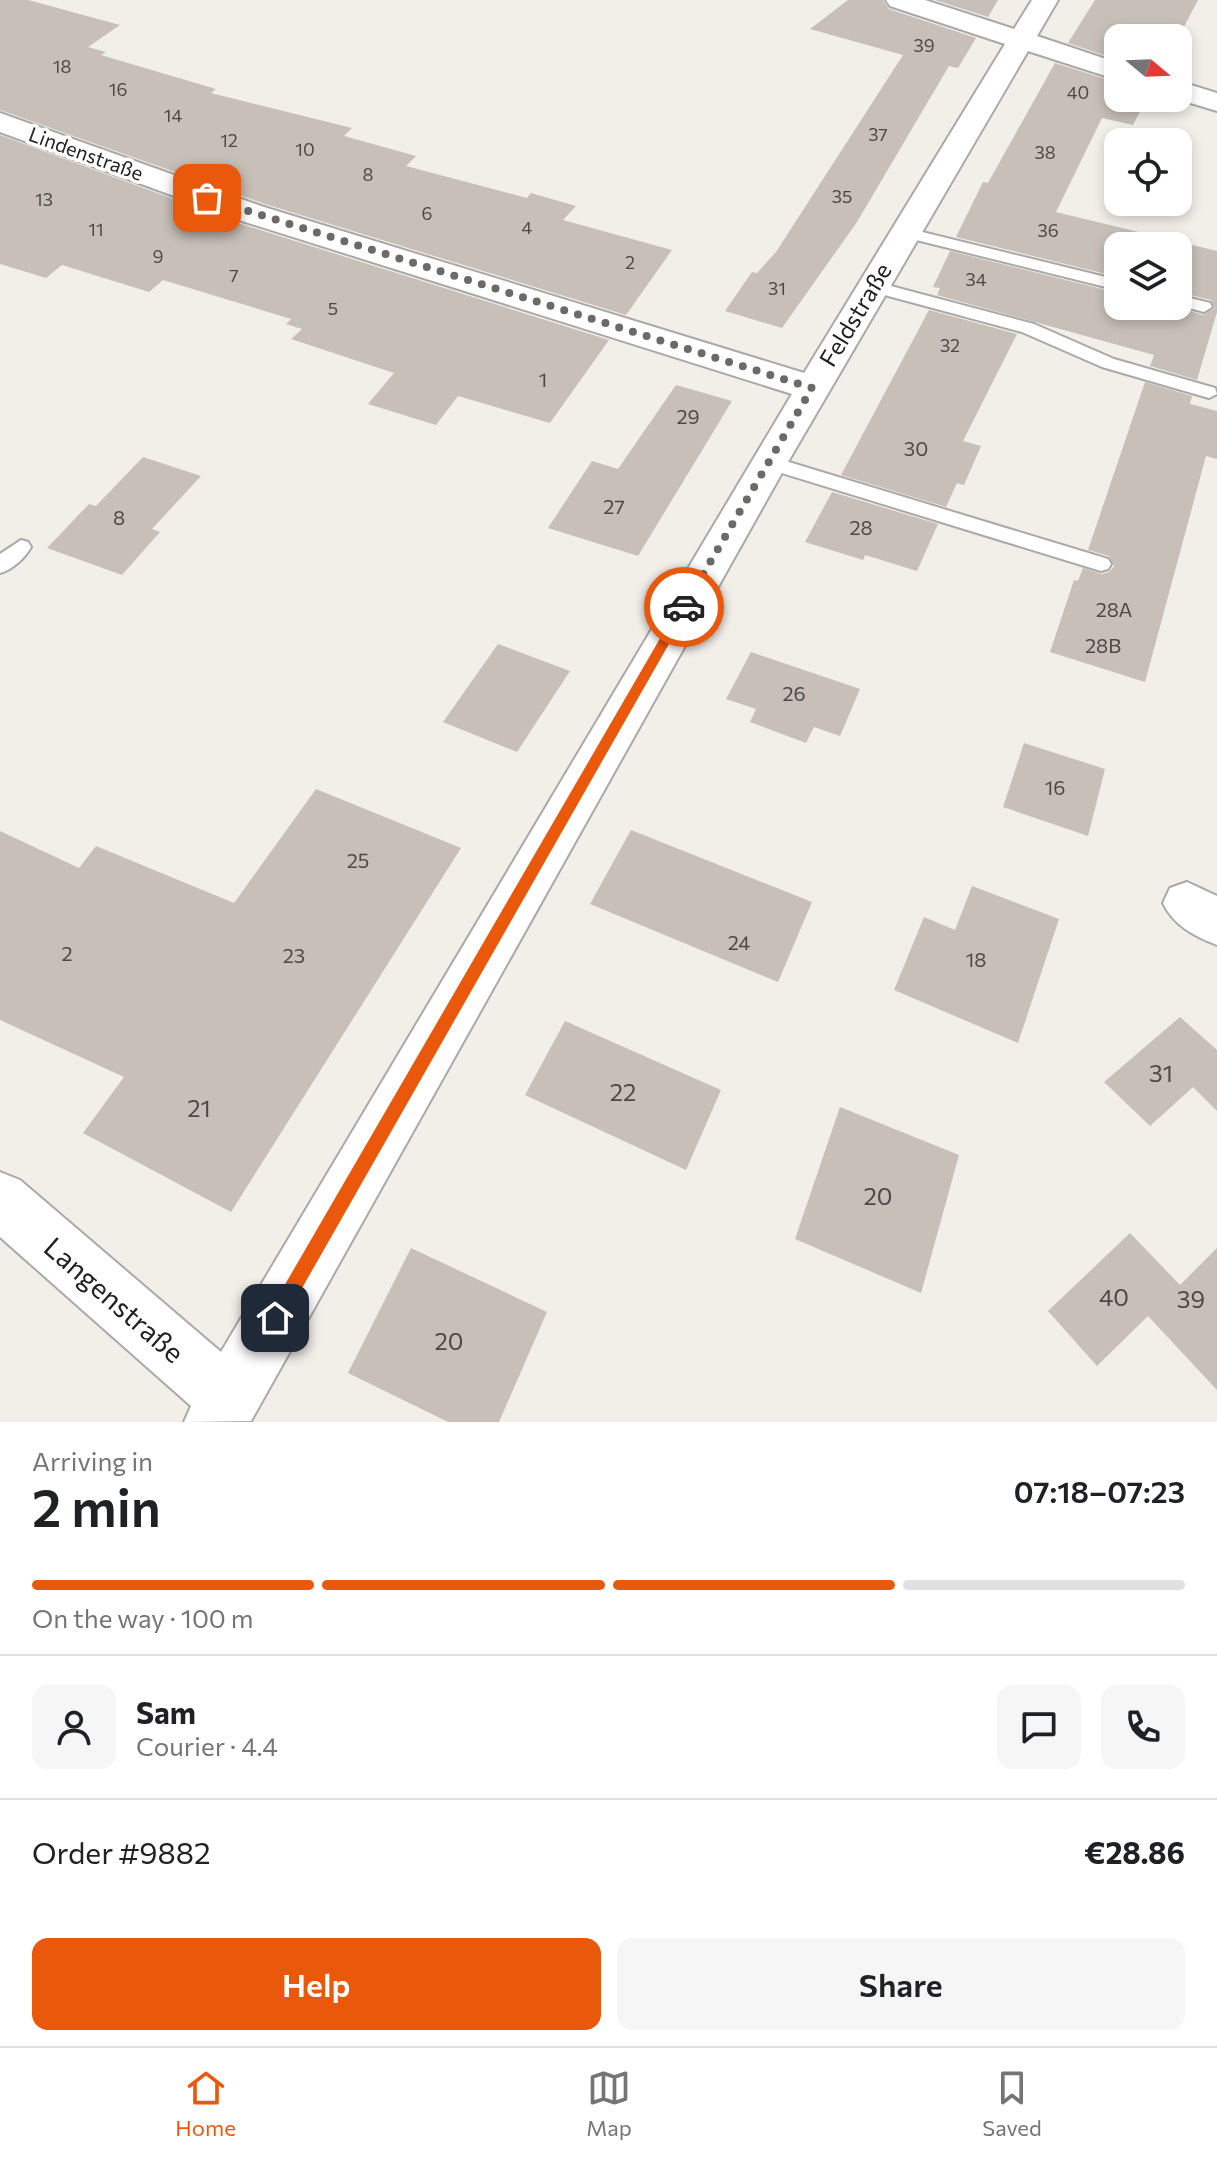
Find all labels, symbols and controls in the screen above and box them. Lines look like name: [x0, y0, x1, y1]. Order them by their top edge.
north arrow: [1104, 24, 1192, 112]
map controls: [1104, 24, 1192, 320]
house number: 39: [913, 34, 935, 56]
house number: 18: [53, 55, 71, 77]
house number: 16: [109, 78, 127, 100]
house number: 40: [1067, 81, 1089, 103]
house number: 14: [164, 104, 182, 126]
street label: Lindenstraße: [26, 121, 147, 185]
house number: 37: [868, 123, 888, 145]
button: locate: [1104, 128, 1192, 216]
house number: 12: [220, 129, 238, 151]
house number: 10: [295, 138, 315, 160]
house number: 38: [1034, 141, 1056, 163]
house number: 8: [363, 163, 374, 185]
pin: [173, 164, 241, 232]
icon: bag: [185, 176, 229, 220]
house number: 35: [832, 185, 852, 207]
house number: 13: [35, 188, 53, 210]
house number: 6: [422, 202, 432, 224]
house number: 4: [522, 216, 533, 238]
house number: 11: [88, 218, 104, 240]
house number: 36: [1037, 219, 1059, 241]
button: layers: [1104, 232, 1192, 320]
house number: 9: [153, 245, 163, 267]
house number: 2: [625, 251, 635, 273]
street label: Feldstraße: [813, 257, 897, 371]
house number: 7: [229, 264, 239, 286]
house number: 34: [965, 268, 987, 290]
house number: 31: [768, 277, 786, 299]
house number: 5: [328, 297, 338, 319]
house number: 32: [940, 334, 960, 356]
house number: 1: [539, 367, 547, 391]
house number: 29: [676, 404, 700, 428]
house number: 30: [904, 436, 928, 460]
house number: 27: [603, 494, 625, 518]
house number: 8: [113, 505, 125, 529]
house number: 28: [849, 515, 873, 539]
courier: [644, 567, 724, 647]
icon: car: [662, 585, 706, 629]
house number: 28A: [1096, 597, 1132, 621]
house number: 28B: [1085, 633, 1121, 657]
house number: 26: [782, 681, 806, 705]
house number: 16: [1045, 775, 1065, 799]
house number: 25: [347, 848, 369, 872]
house number: 24: [728, 930, 750, 954]
house number: 2: [61, 941, 73, 965]
house number: 23: [283, 943, 305, 967]
house number: 18: [966, 947, 986, 971]
house number: 31: [1149, 1058, 1173, 1087]
house number: 22: [610, 1077, 636, 1106]
house number: 21: [187, 1093, 211, 1122]
house number: 20: [864, 1181, 892, 1210]
street label: Langenstraße: [38, 1229, 191, 1369]
house number: 40: [1099, 1282, 1129, 1311]
pin: [241, 1284, 309, 1352]
house number: 39: [1177, 1284, 1205, 1313]
icon: home: [253, 1296, 297, 1340]
house number: 20: [435, 1326, 463, 1355]
text: Arriving in: [32, 1445, 153, 1476]
text: 07:18–07:23: [1014, 1472, 1185, 1509]
text: 2 min: [32, 1474, 161, 1538]
text: On the way · 100 m: [32, 1602, 254, 1633]
button: person: [32, 1685, 116, 1769]
button: chat: [997, 1685, 1081, 1769]
button: phone: [1101, 1685, 1185, 1769]
text: Sam: [136, 1693, 196, 1730]
text: Courier · 4.4: [136, 1730, 278, 1761]
text: Order #9882: [32, 1833, 211, 1870]
text: €28.86: [1084, 1833, 1185, 1870]
button: Help: [32, 1938, 601, 2030]
button: Share: [617, 1938, 1185, 2030]
tab: Home: [175, 2066, 236, 2141]
tab: Map: [586, 2066, 632, 2141]
tab: Saved: [982, 2066, 1042, 2141]

